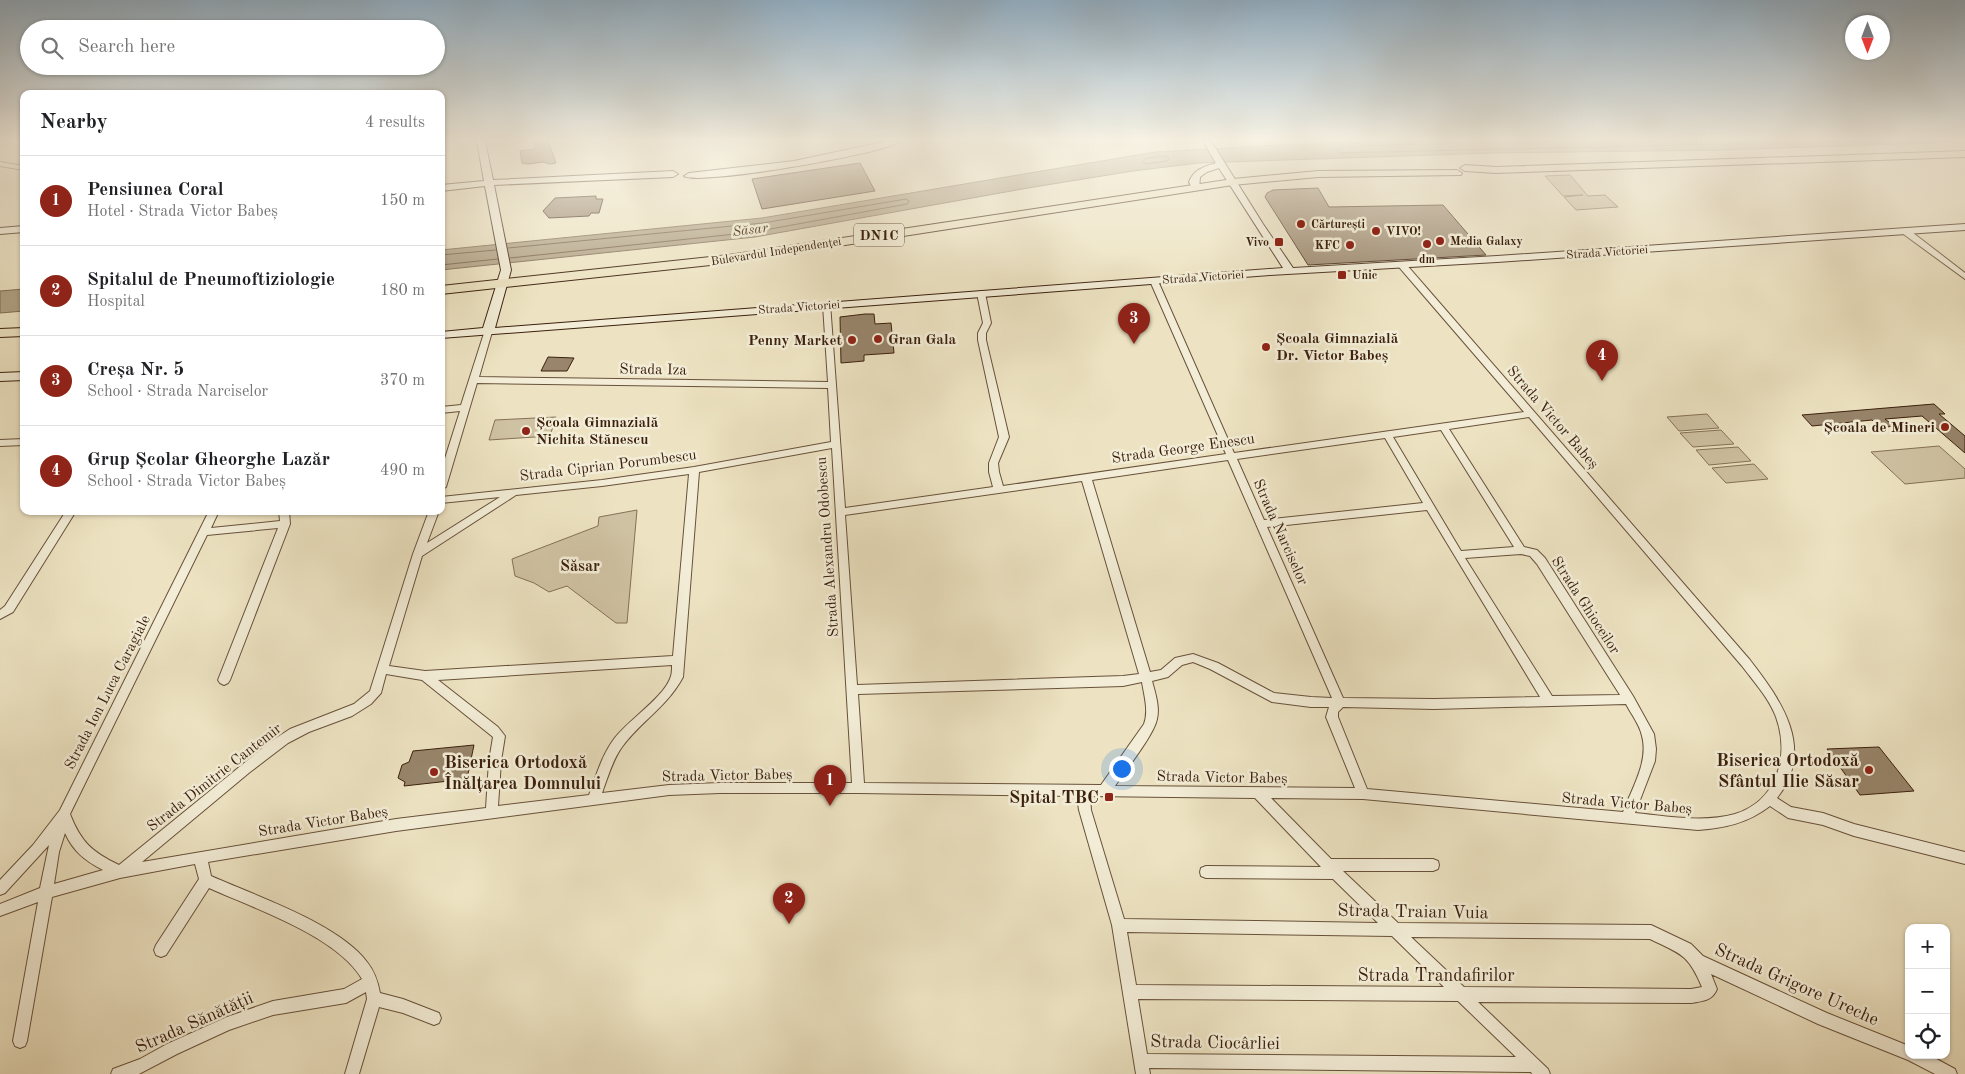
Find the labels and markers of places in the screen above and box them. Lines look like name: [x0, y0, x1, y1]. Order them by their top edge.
marker: Cărturești: [1295, 218, 1307, 230]
place label: Cărturești: [1311, 219, 1366, 231]
marker: VIVO!: [1370, 225, 1382, 237]
place label: VIVO!: [1386, 226, 1421, 238]
marker: Media Galaxy: [1434, 235, 1446, 247]
marker: Vivo: [1273, 236, 1285, 248]
place label: Media Galaxy: [1450, 236, 1523, 248]
place label: Vivo: [1245, 237, 1269, 249]
marker: dm: [1421, 238, 1433, 250]
marker: KFC: [1344, 239, 1356, 251]
place label: KFC: [1315, 240, 1340, 252]
place label: dm: [1419, 254, 1435, 266]
marker: Unic: [1336, 269, 1348, 281]
place label: Unic: [1352, 270, 1378, 282]
pin: 3: [1118, 303, 1150, 344]
place label: Școala Gimnazială Dr. Victor Babeș: [1276, 332, 1399, 364]
marker: Gran Gala: [872, 333, 884, 345]
place label: Gran Gala: [888, 333, 957, 348]
place label: Penny Market: [748, 334, 843, 349]
marker: Penny Market: [846, 334, 858, 346]
pin: 4: [1586, 340, 1618, 381]
marker: Școala Gimnazială Dr. Victor Babeș: [1260, 341, 1272, 353]
place label: Școala Gimnazială Nichita Stănescu: [536, 416, 659, 448]
place label: Școala de Mineri: [1824, 421, 1935, 436]
marker: Școala de Mineri: [1939, 421, 1951, 433]
marker: Școala Gimnazială Nichita Stănescu: [520, 425, 532, 437]
place label: Biserica Ortodoxă Sfântul Ilie Săsar: [1716, 752, 1859, 791]
place label: Biserica Ortodoxă Înălțarea Domnului: [444, 754, 601, 793]
marker: Biserica Ortodoxă Sfântul Ilie Săsar: [1863, 764, 1875, 776]
pin: 1: [814, 765, 846, 806]
marker: Biserica Ortodoxă Înălțarea Domnului: [428, 766, 440, 778]
place label: Spital TBC: [1009, 789, 1099, 807]
marker: Spital TBC: [1103, 791, 1115, 803]
pin: 2: [773, 883, 805, 924]

